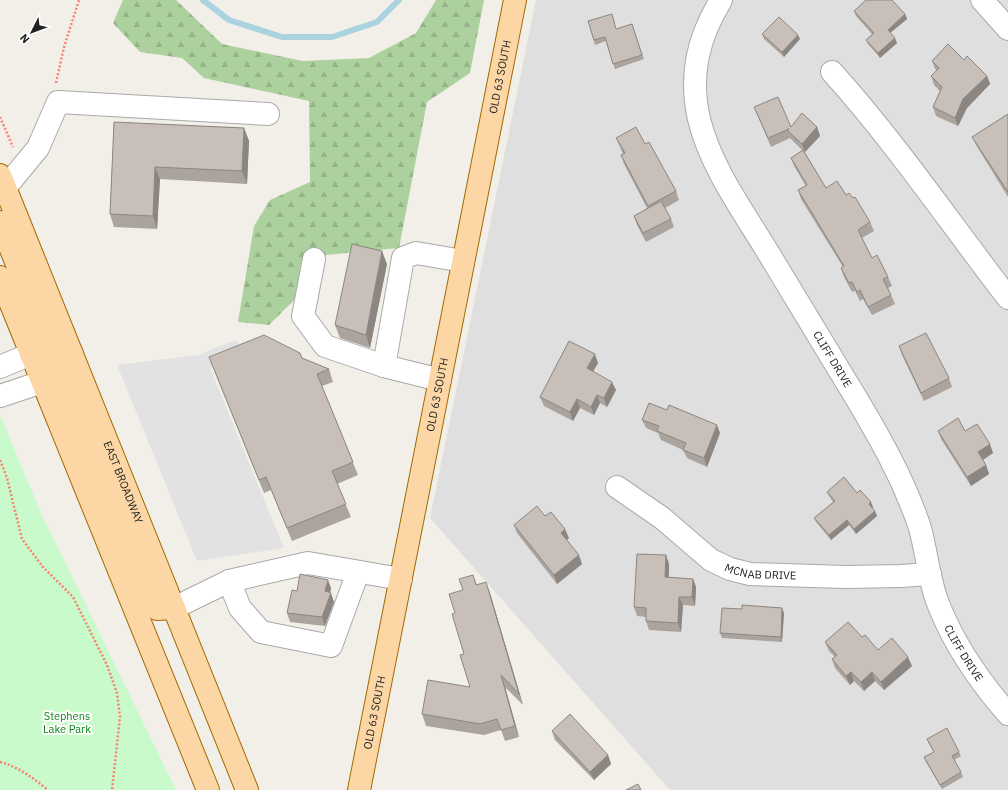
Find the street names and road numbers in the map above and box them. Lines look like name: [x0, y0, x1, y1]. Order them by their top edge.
street label: OLD 63 SOUTH: [486, 39, 514, 115]
street label: CLIFF DRIVE: [810, 328, 855, 390]
street label: OLD 63 SOUTH: [423, 357, 451, 433]
street label: EAST BROADWAY: [101, 439, 146, 526]
street label: MCNAB DRIVE: [722, 560, 797, 582]
street label: CLIFF DRIVE: [941, 622, 986, 684]
street label: OLD 63 SOUTH: [360, 674, 388, 751]

